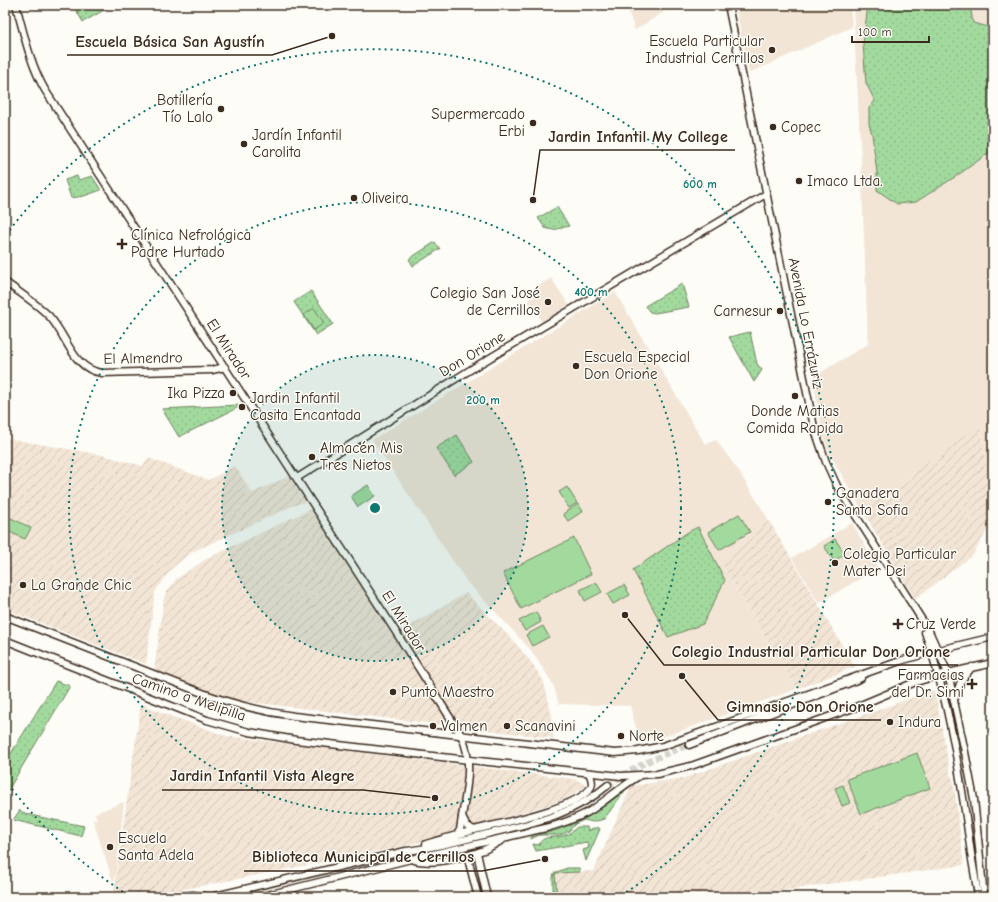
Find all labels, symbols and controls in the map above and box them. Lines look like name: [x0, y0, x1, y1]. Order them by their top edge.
scale bar: [852, 18, 929, 44]
text: 100 m: [858, 25, 891, 39]
callout: Escuela Básica San Agustín: [67, 27, 272, 55]
place label: Escuela Particular Industrial Cerrillos: [646, 32, 764, 67]
text: Escuela Básica San Agustín: [75, 33, 265, 51]
marker: Escuela Particular Industrial Cerrillos: [767, 45, 777, 55]
place label: Botillería Tío Lalo: [157, 91, 213, 126]
marker: Botillería Tío Lalo: [216, 104, 226, 114]
place label: Supermercado Erbi: [431, 105, 525, 140]
marker: Supermercado Erbi: [528, 118, 538, 128]
place label: Copec: [781, 118, 821, 136]
callout: Jardin Infantil My College: [540, 122, 735, 150]
marker: Copec: [768, 122, 778, 132]
place label: Jardín Infantil Carolita: [252, 126, 342, 161]
text: Jardin Infantil My College: [548, 128, 728, 146]
marker: Jardín Infantil Carolita: [239, 139, 249, 149]
place label: Imaco Ltda.: [807, 172, 883, 190]
marker: Imaco Ltda.: [794, 176, 804, 186]
text: 600 m: [683, 177, 717, 191]
place label: Oliveira: [362, 189, 409, 207]
marker: Oliveira: [349, 193, 359, 203]
place label: Clínica Nefrológica Padre Hurtado: [131, 226, 251, 261]
marker: Clínica Nefrológica Padre Hurtado: [116, 238, 128, 250]
street label: Avenida Lo Errázuriz: [784, 256, 828, 391]
place label: Colegio San José de Cerrillos: [430, 284, 540, 319]
text: 400 m: [574, 285, 608, 299]
marker: Colegio San José de Cerrillos: [543, 297, 553, 307]
place label: Carnesur: [713, 302, 772, 320]
marker: Carnesur: [775, 306, 785, 316]
street label: El Mirador: [203, 315, 255, 383]
street label: Don Orione: [436, 327, 509, 381]
street label: El Almendro: [103, 348, 183, 368]
place label: Escuela Especial Don Orione: [584, 348, 690, 383]
marker: Escuela Especial Don Orione: [571, 361, 581, 371]
place label: Ika Pizza: [167, 384, 225, 402]
marker: Ika Pizza: [228, 388, 238, 398]
place label: Jardin Infantil Casita Encantada: [250, 389, 361, 424]
marker: Donde Matias Comida Rapida: [790, 391, 800, 401]
text: 200 m: [466, 393, 500, 407]
marker: Jardin Infantil Casita Encantada: [237, 402, 247, 412]
place label: Donde Matias Comida Rapida: [746, 402, 844, 437]
place label: Almacén Mis Tres Nietos: [320, 439, 402, 474]
marker: Almacén Mis Tres Nietos: [307, 452, 317, 462]
place label: Ganadera Santa Sofia: [836, 484, 908, 519]
marker: Ganadera Santa Sofia: [823, 497, 833, 507]
centre of rings: [368, 501, 382, 515]
place label: Colegio Particular Mater Dei: [843, 545, 956, 580]
marker: Colegio Particular Mater Dei: [830, 558, 840, 568]
place label: La Grande Chic: [31, 576, 132, 594]
marker: La Grande Chic: [18, 580, 28, 590]
street label: El Mirador: [378, 587, 430, 655]
place label: Cruz Verde: [906, 615, 976, 633]
marker: Cruz Verde: [893, 619, 903, 629]
callout: Colegio Industrial Particular Don Orione: [664, 637, 958, 665]
text: Colegio Industrial Particular Don Orione: [672, 643, 950, 661]
place label: Farmacias del Dr. Simi: [892, 666, 964, 701]
street label: Camino a Melipilla: [130, 669, 248, 725]
marker: Farmacias del Dr. Simi: [967, 679, 977, 689]
place label: Punto Maestro: [401, 683, 494, 701]
marker: Punto Maestro: [388, 687, 398, 697]
callout: Gimnasio Don Orione: [718, 692, 881, 720]
text: Gimnasio Don Orione: [726, 698, 874, 716]
place label: Indura: [898, 713, 941, 731]
place label: Valmen: [441, 717, 487, 735]
place label: Scanavini: [515, 717, 576, 735]
marker: Indura: [885, 717, 895, 727]
marker: Valmen: [428, 721, 438, 731]
marker: Scanavini: [502, 721, 512, 731]
place label: Norte: [629, 727, 665, 745]
marker: Norte: [616, 731, 626, 741]
callout: Jardin Infantil Vista Alegre: [162, 762, 363, 790]
text: Jardin Infantil Vista Alegre: [170, 767, 354, 785]
place label: Escuela Santa Adela: [118, 829, 194, 864]
marker: Escuela Santa Adela: [105, 842, 115, 852]
callout: Biblioteca Municipal de Cerrillos: [244, 843, 482, 871]
text: Biblioteca Municipal de Cerrillos: [252, 848, 474, 866]

